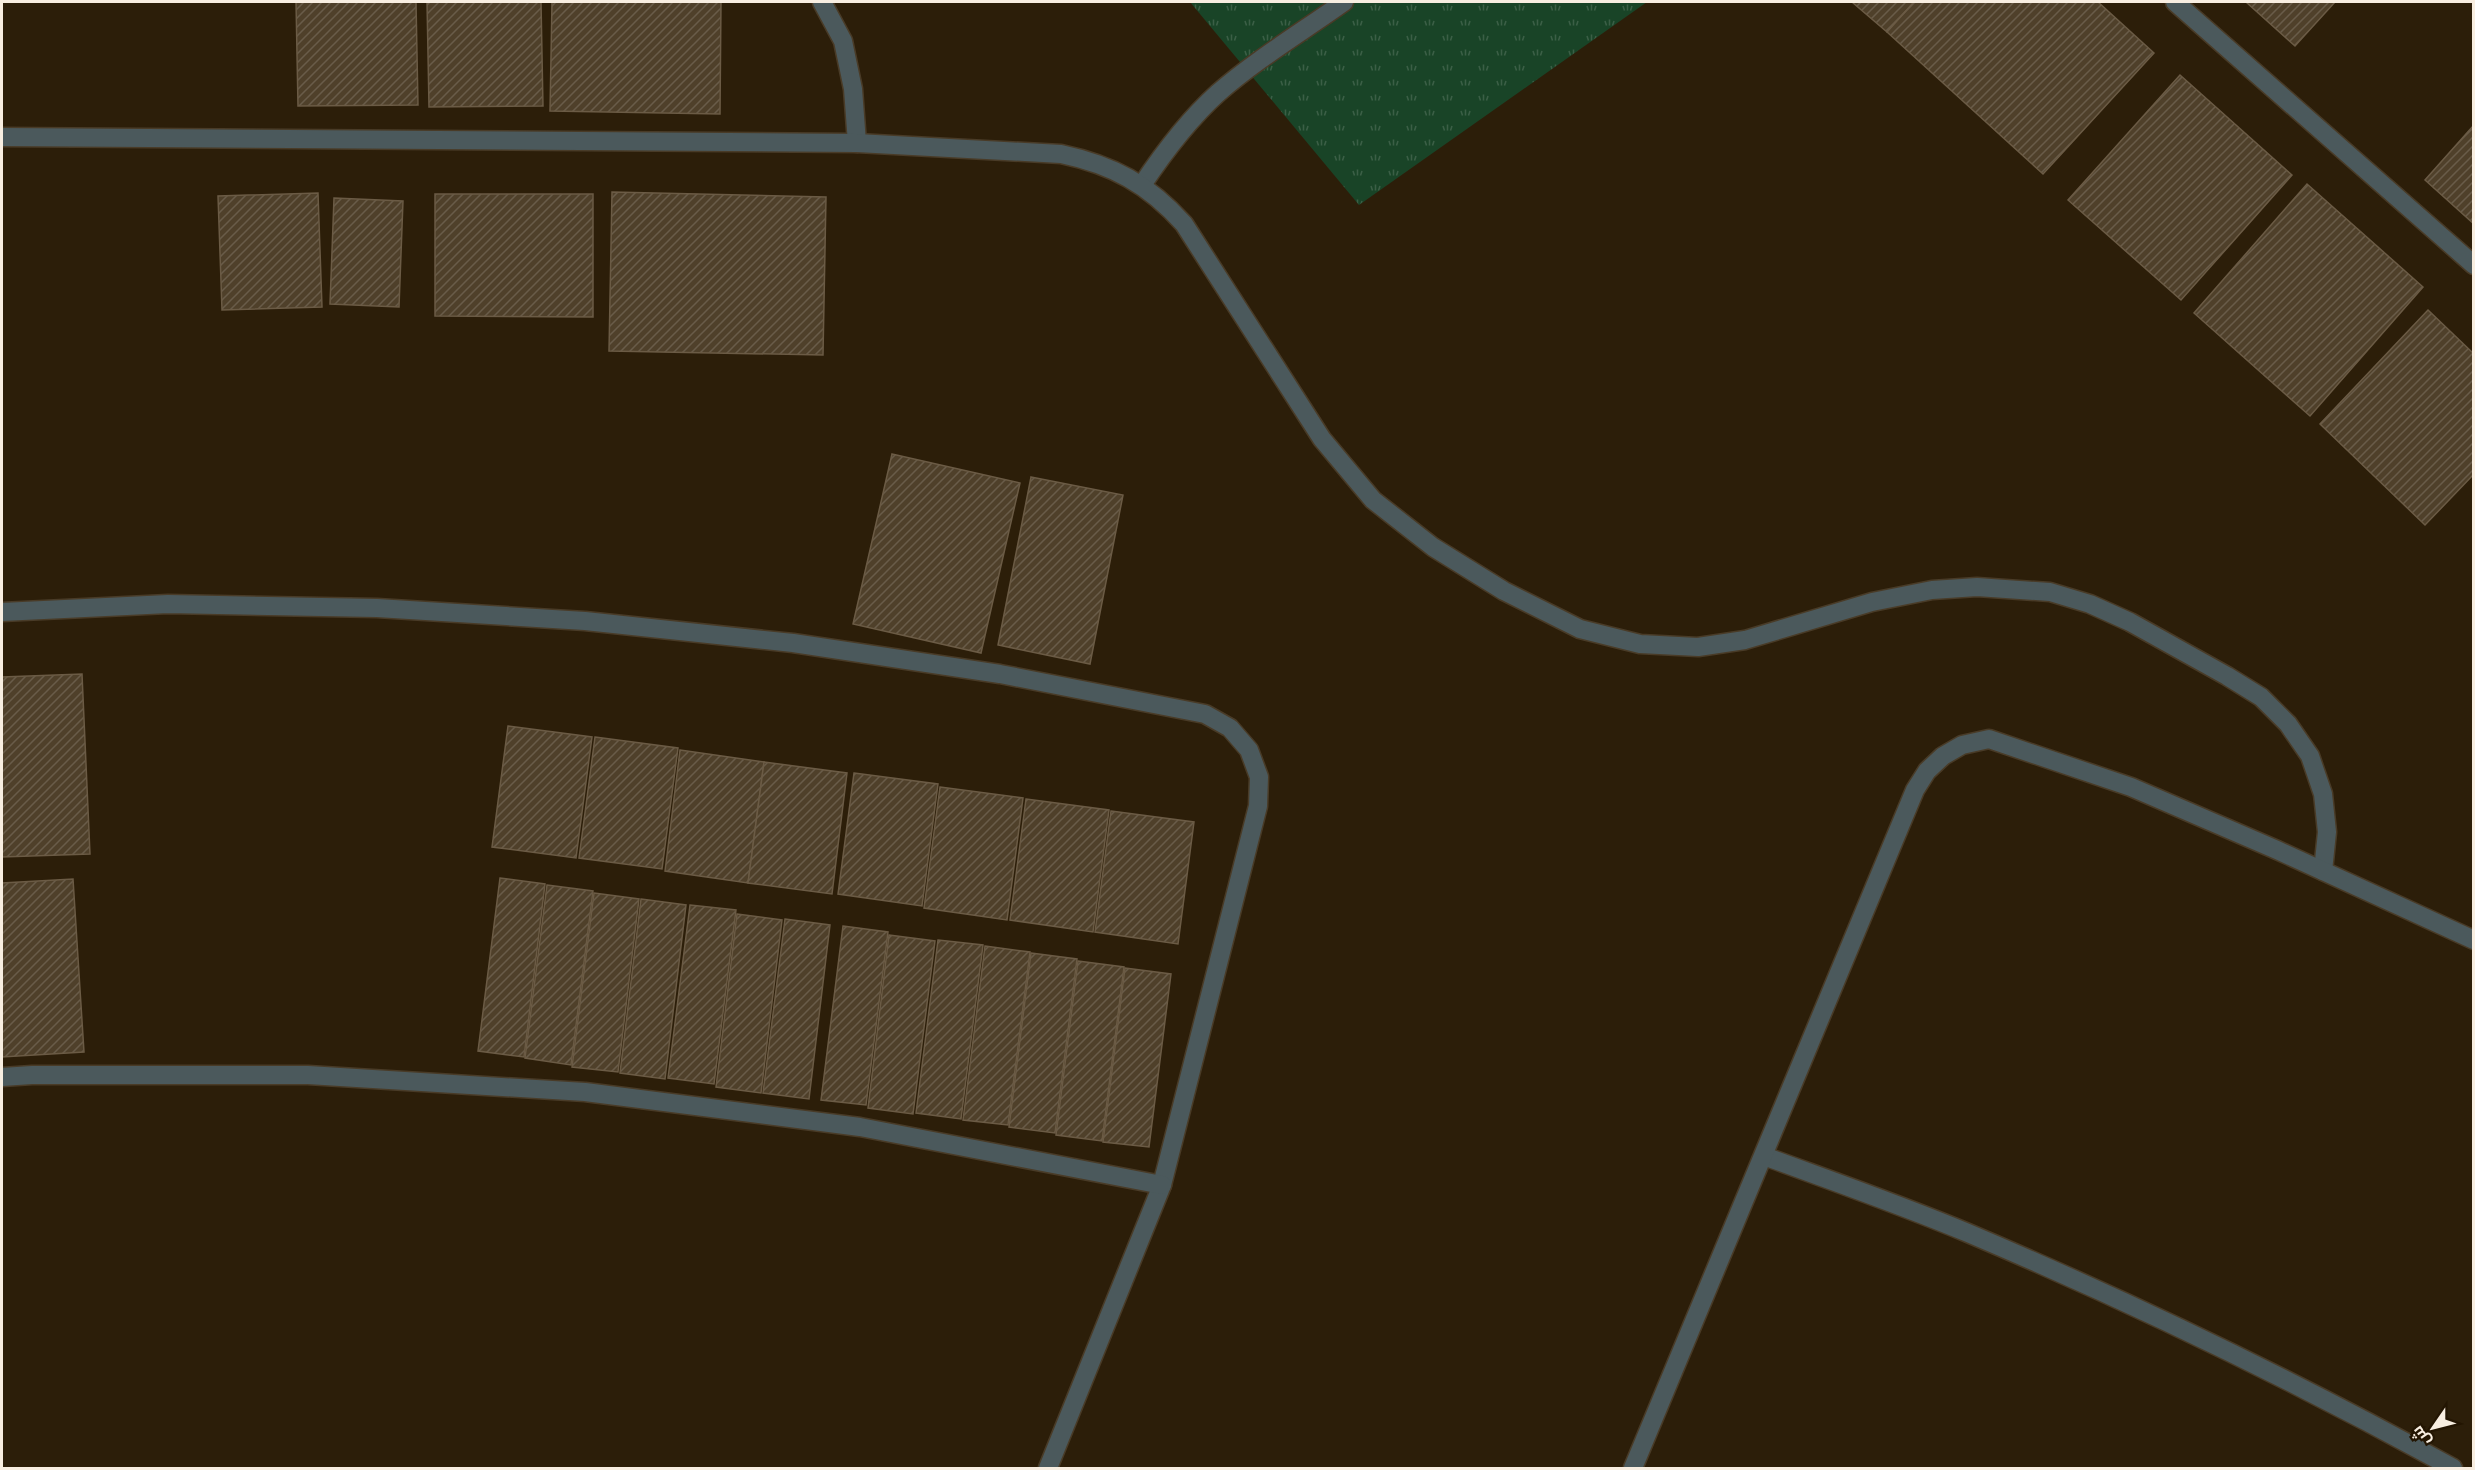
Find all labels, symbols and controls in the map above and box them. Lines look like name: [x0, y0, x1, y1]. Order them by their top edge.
north arrow: [2403, 1398, 2463, 1458]
text: ش: [2407, 1422, 2435, 1450]

